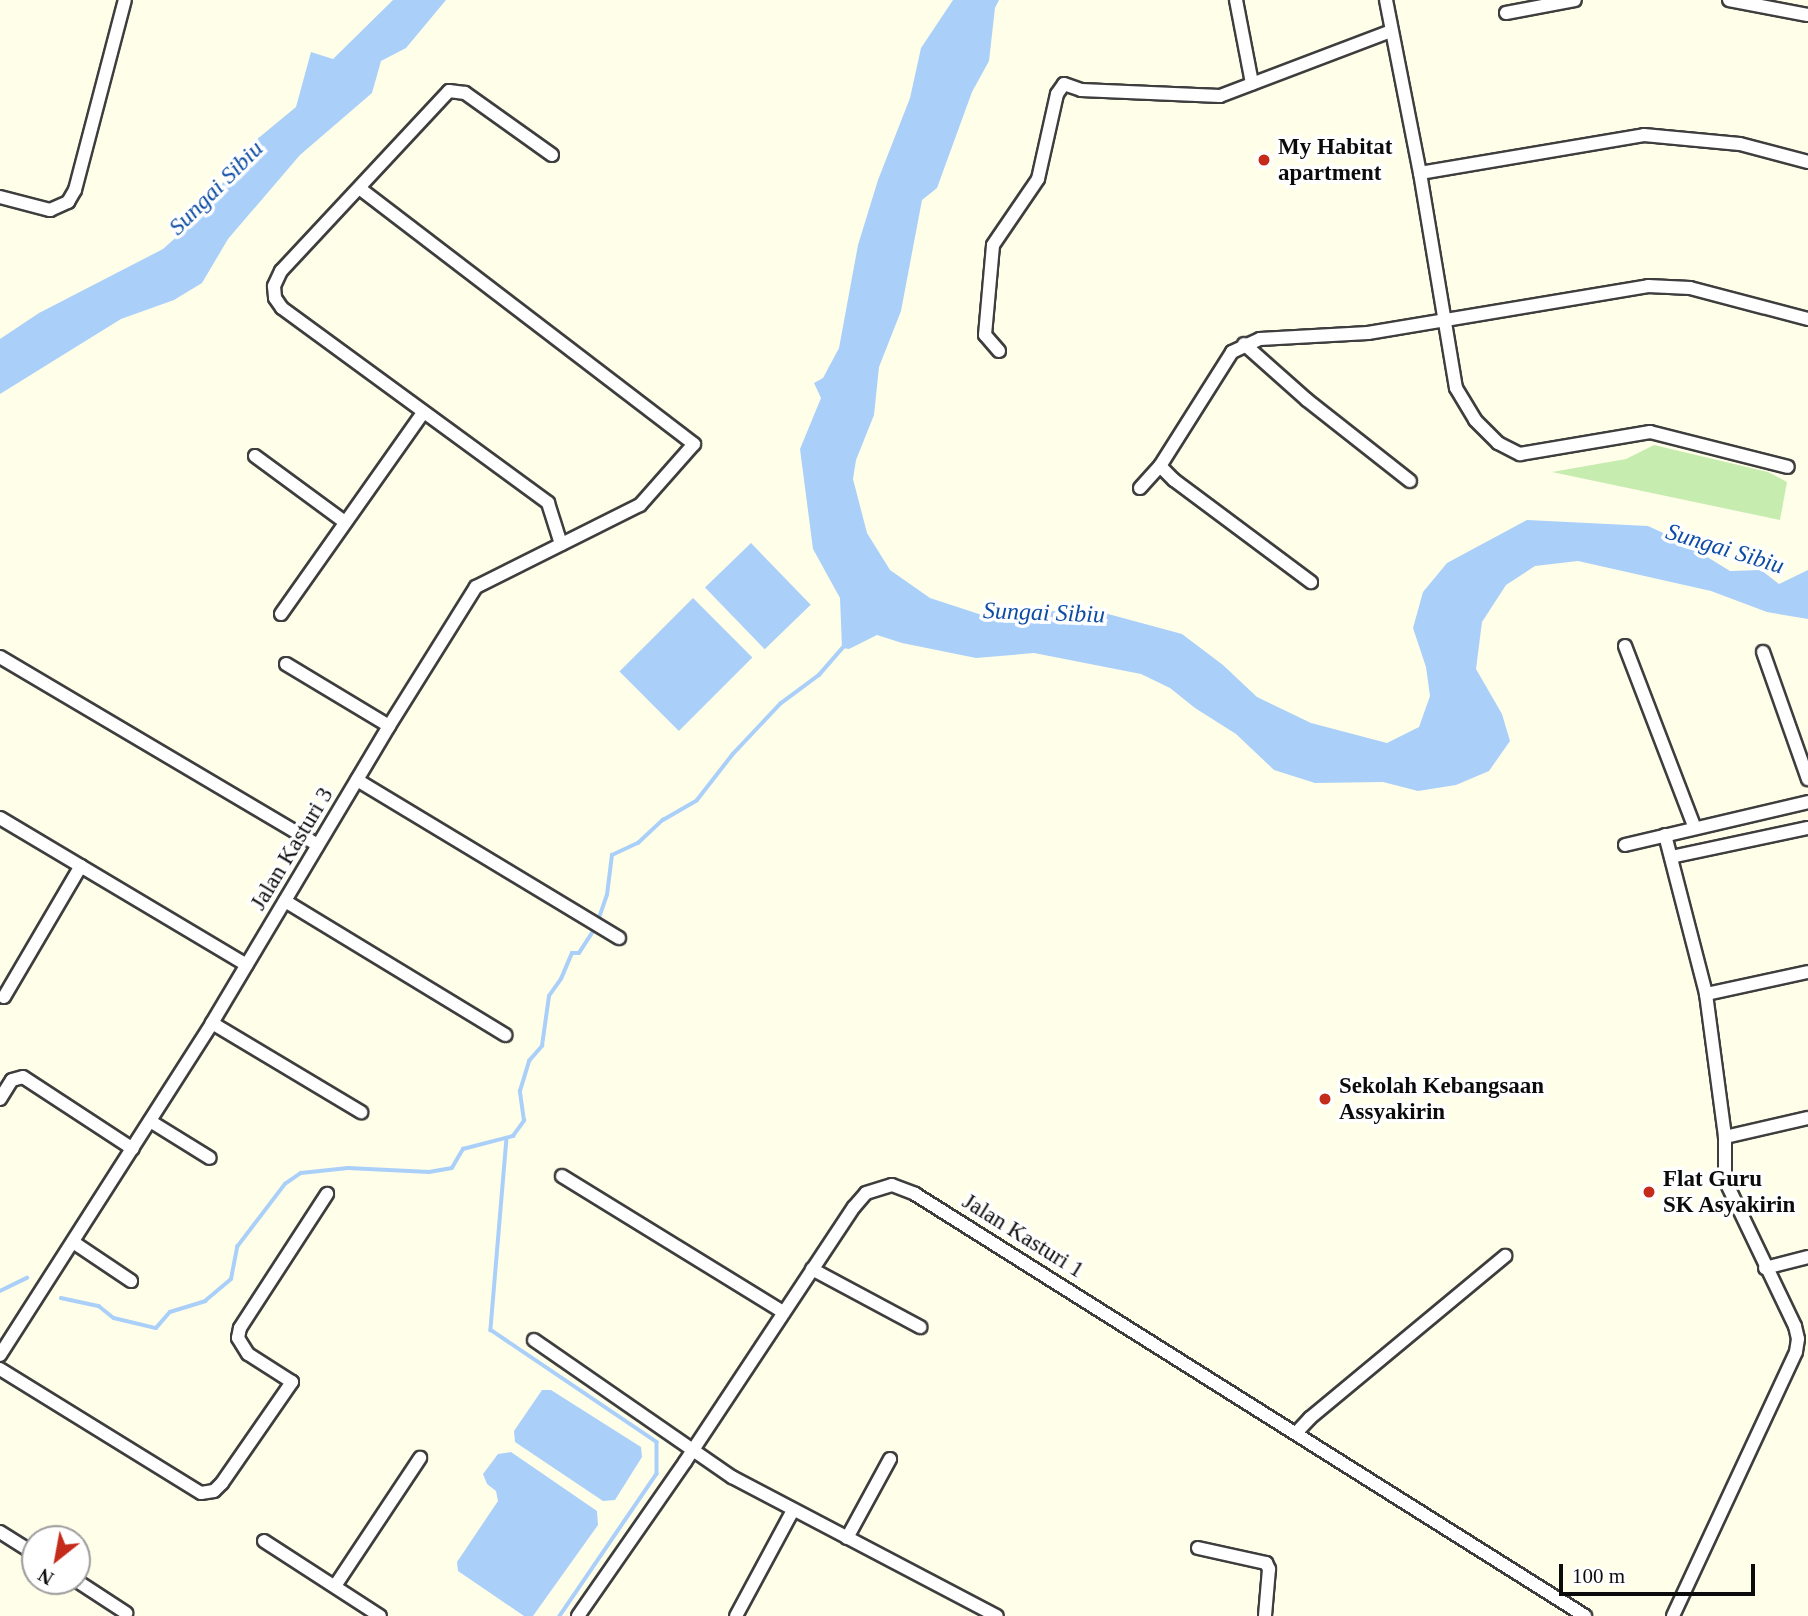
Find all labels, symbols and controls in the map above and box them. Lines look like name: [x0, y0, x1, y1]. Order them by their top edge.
place label: My Habitat apartment: [1278, 133, 1392, 187]
water label: Sungai Sibiu: [163, 135, 269, 241]
marker: My Habitat apartment: [1256, 152, 1272, 168]
water label: Sungai Sibiu: [1662, 517, 1788, 581]
water label: Sungai Sibiu: [983, 596, 1105, 630]
street label: Jalan Kasturi 3: [245, 783, 339, 915]
place label: Sekolah Kebangsaan Assyakirin: [1339, 1072, 1544, 1126]
marker: Sekolah Kebangsaan Assyakirin: [1317, 1091, 1333, 1107]
place label: Flat Guru SK Asyakirin: [1663, 1165, 1797, 1219]
marker: Flat Guru SK Asyakirin: [1641, 1184, 1657, 1200]
street label: Jalan Kasturi 1: [957, 1188, 1089, 1284]
north arrow: [21, 1525, 91, 1595]
scale bar: [1563, 1550, 1759, 1594]
text: N: [35, 1564, 57, 1589]
text: 100 m: [1572, 1564, 1625, 1588]

